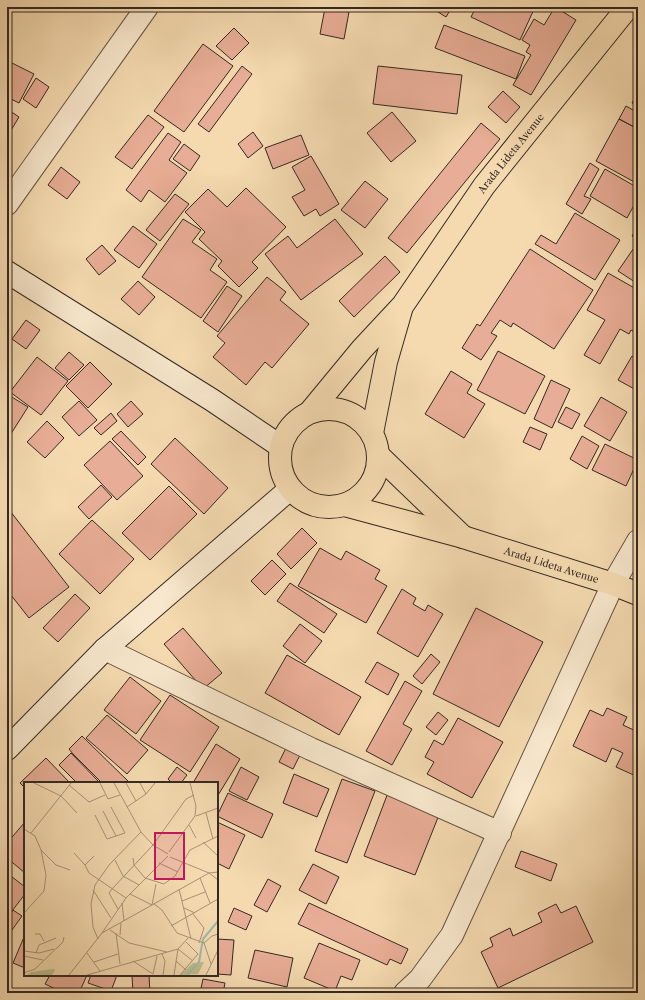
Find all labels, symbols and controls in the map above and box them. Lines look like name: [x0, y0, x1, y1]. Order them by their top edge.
street label: Arada Lideta Avenue: [474, 110, 547, 196]
street label: Arada Lideta Avenue: [502, 543, 601, 586]
inset map: [24, 782, 218, 976]

